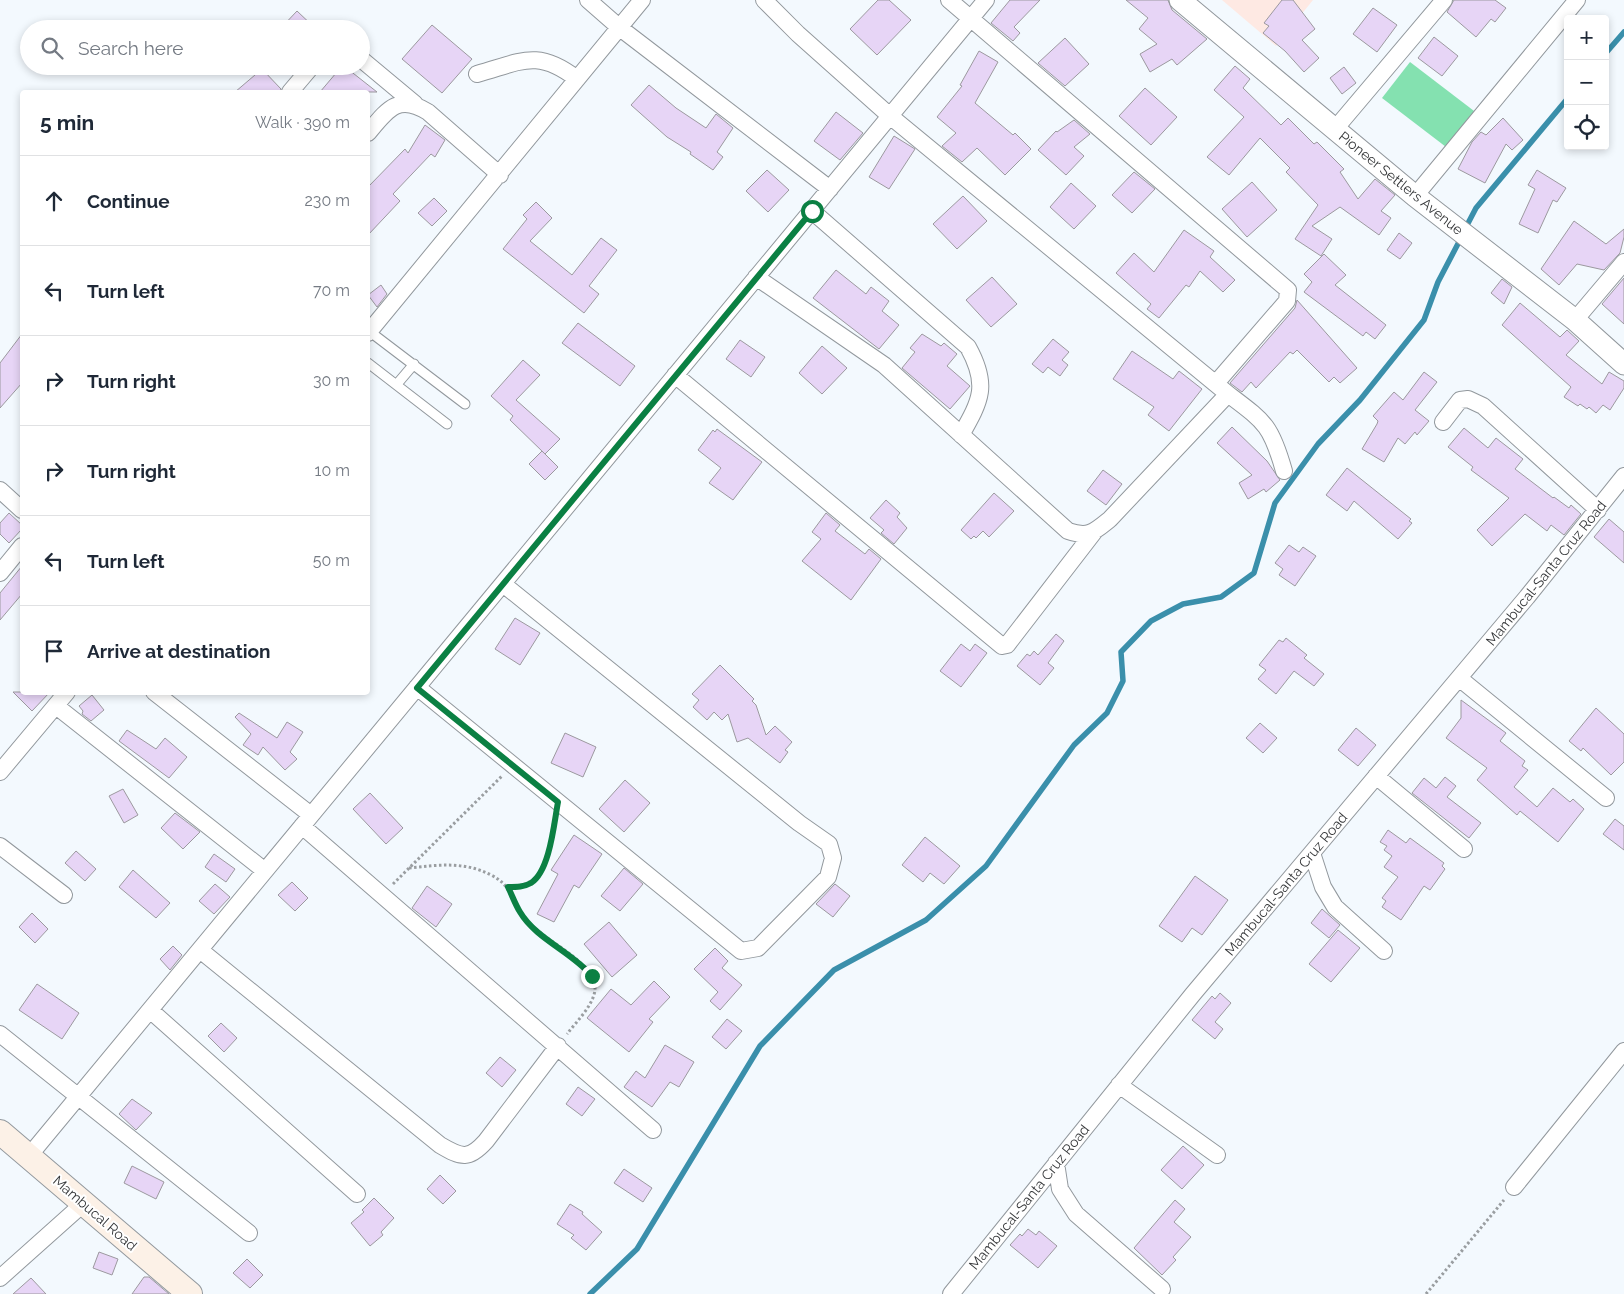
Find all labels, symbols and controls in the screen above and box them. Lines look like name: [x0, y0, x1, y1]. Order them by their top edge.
map controls: [1564, 15, 1609, 150]
button: +: [1564, 15, 1609, 60]
search box: [20, 20, 370, 75]
icon: search: [38, 34, 66, 62]
text: Search here: [78, 37, 184, 59]
button: −: [1564, 60, 1609, 105]
button: locate: [1564, 105, 1609, 150]
text: 5 min: [40, 110, 94, 135]
text: Walk · 390 m: [255, 113, 350, 132]
street label: Pioneer Settlers Avenue: [1336, 128, 1466, 238]
icon: ahead: [40, 187, 68, 215]
text: Continue: [87, 190, 170, 212]
text: 230 m: [305, 191, 350, 210]
route start: [801, 200, 824, 223]
icon: left: [40, 277, 68, 305]
text: Turn left: [87, 280, 164, 302]
text: 70 m: [313, 281, 350, 300]
icon: right: [40, 367, 68, 395]
text: Turn right: [87, 370, 176, 392]
text: 30 m: [313, 371, 350, 390]
icon: right: [40, 457, 68, 485]
text: Turn right: [87, 460, 176, 482]
text: 10 m: [315, 461, 350, 480]
street label: Mambucal-Santa Cruz Road: [1483, 497, 1609, 649]
icon: left: [40, 547, 68, 575]
text: Turn left: [87, 550, 164, 572]
text: 50 m: [313, 551, 350, 570]
icon: arrive: [40, 637, 68, 665]
text: Arrive at destination: [87, 640, 271, 662]
street label: Mambucal-Santa Cruz Road: [1222, 809, 1350, 959]
route end: [581, 965, 604, 988]
street label: Mambucal-Santa Cruz Road: [966, 1121, 1092, 1273]
street label: Mambucal Road: [50, 1172, 140, 1254]

